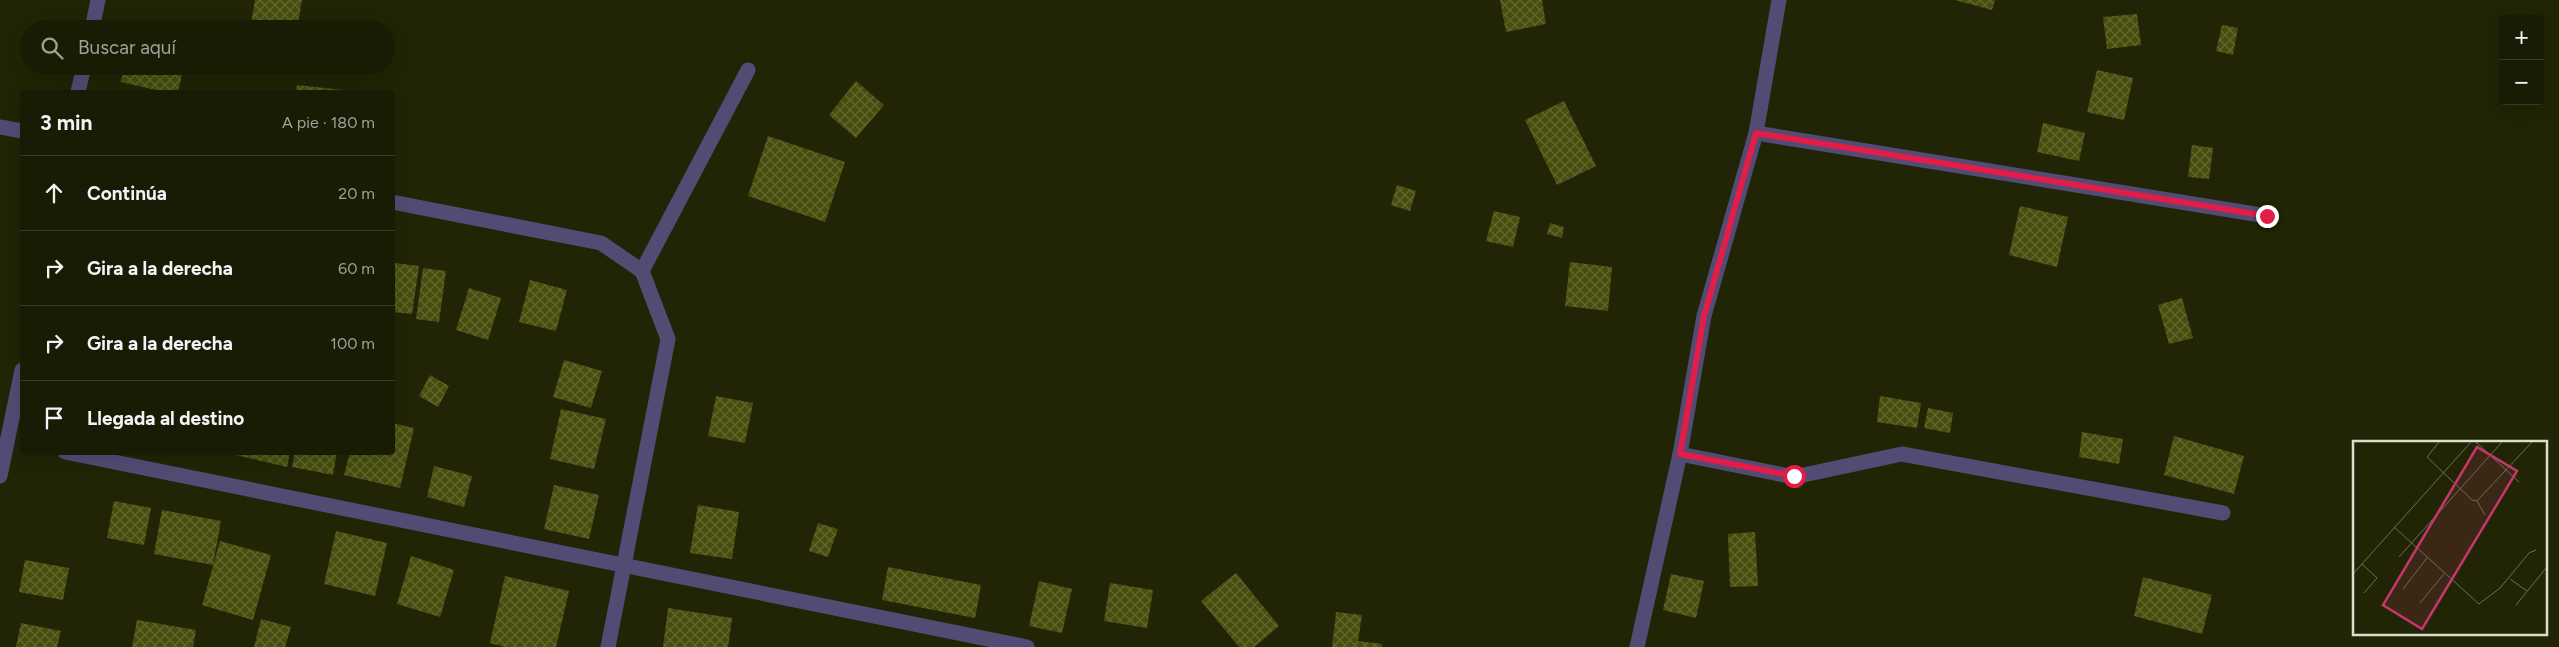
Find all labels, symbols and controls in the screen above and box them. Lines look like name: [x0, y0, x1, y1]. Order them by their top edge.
map controls: [2499, 15, 2544, 105]
button: +: [2499, 15, 2544, 60]
search box: [20, 20, 395, 75]
icon: search: [38, 34, 66, 62]
text: Buscar aquí: [78, 36, 176, 59]
button: −: [2499, 60, 2544, 105]
text: 3 min: [40, 110, 92, 135]
text: A pie · 180 m: [282, 113, 375, 132]
icon: ahead: [40, 179, 68, 207]
text: Continúa: [87, 182, 167, 205]
text: 20 m: [338, 184, 375, 203]
route end: [2256, 205, 2279, 228]
icon: right: [40, 254, 68, 282]
text: Gira a la derecha: [87, 257, 233, 280]
text: 60 m: [338, 259, 375, 278]
icon: right: [40, 329, 68, 357]
text: Gira a la derecha: [87, 332, 233, 355]
text: 100 m: [330, 334, 375, 353]
icon: arrive: [40, 404, 68, 432]
text: Llegada al destino: [87, 407, 244, 430]
inset map: [2353, 441, 2546, 634]
route start: [1783, 465, 1806, 488]

